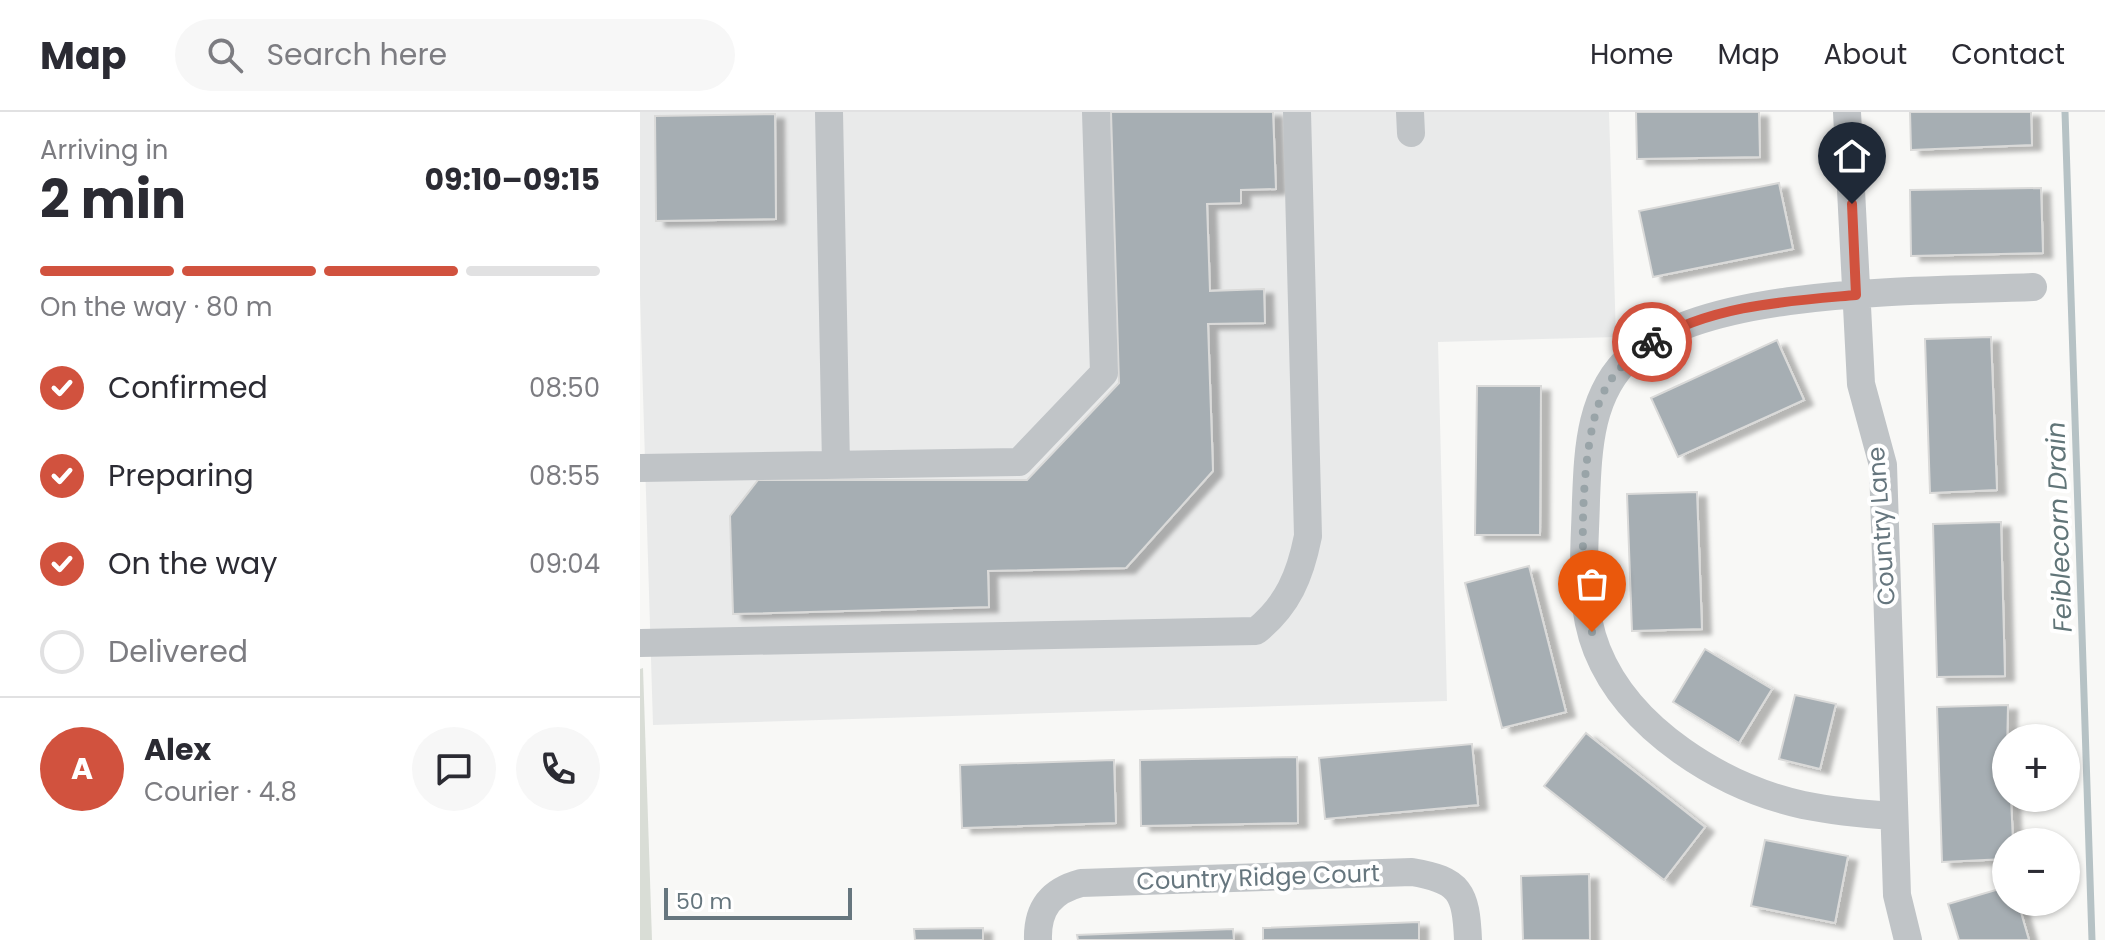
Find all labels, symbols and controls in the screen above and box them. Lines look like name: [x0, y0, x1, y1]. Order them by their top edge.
search box: [175, 19, 735, 91]
text: Map: [40, 29, 127, 82]
icon: search: [203, 33, 247, 77]
text: Search here: [267, 33, 447, 76]
text: Home: [1590, 35, 1673, 74]
text: Map: [1717, 35, 1779, 74]
text: About: [1823, 35, 1907, 74]
text: Contact: [1951, 35, 2065, 74]
pin: [1818, 122, 1886, 204]
text: Arriving in: [40, 132, 169, 168]
icon: home: [1830, 134, 1874, 178]
text: 09:10–09:15: [424, 158, 600, 201]
text: 2 min: [40, 163, 186, 236]
text: On the way · 80 m: [40, 289, 273, 325]
courier: [1612, 302, 1692, 382]
icon: bike: [1630, 320, 1674, 364]
icon: check: [40, 366, 84, 410]
text: Confirmed: [108, 366, 268, 409]
text: 08:50: [529, 370, 600, 406]
water label: Feiblecorn Drain: [2037, 421, 2081, 633]
street label: Country Lane: [1859, 446, 1903, 606]
icon: check: [40, 454, 84, 498]
text: Preparing: [108, 454, 254, 497]
text: 08:55: [529, 458, 600, 494]
icon: check: [40, 542, 84, 586]
text: On the way: [108, 542, 277, 585]
text: 09:04: [529, 546, 600, 582]
pin: [1558, 550, 1626, 632]
icon: bag: [1570, 562, 1614, 606]
text: Delivered: [108, 630, 248, 673]
map controls: [1992, 724, 2080, 916]
button: +: [1992, 724, 2080, 812]
button: chat: [412, 727, 496, 811]
button: phone: [516, 727, 600, 811]
text: Alex: [144, 728, 211, 771]
text: A: [71, 747, 93, 790]
text: Courier · 4.8: [144, 774, 297, 810]
button: −: [1992, 828, 2080, 916]
street label: Country Ridge Court: [1136, 856, 1380, 898]
scale bar: [664, 884, 852, 920]
text: 50 m: [676, 886, 732, 917]

